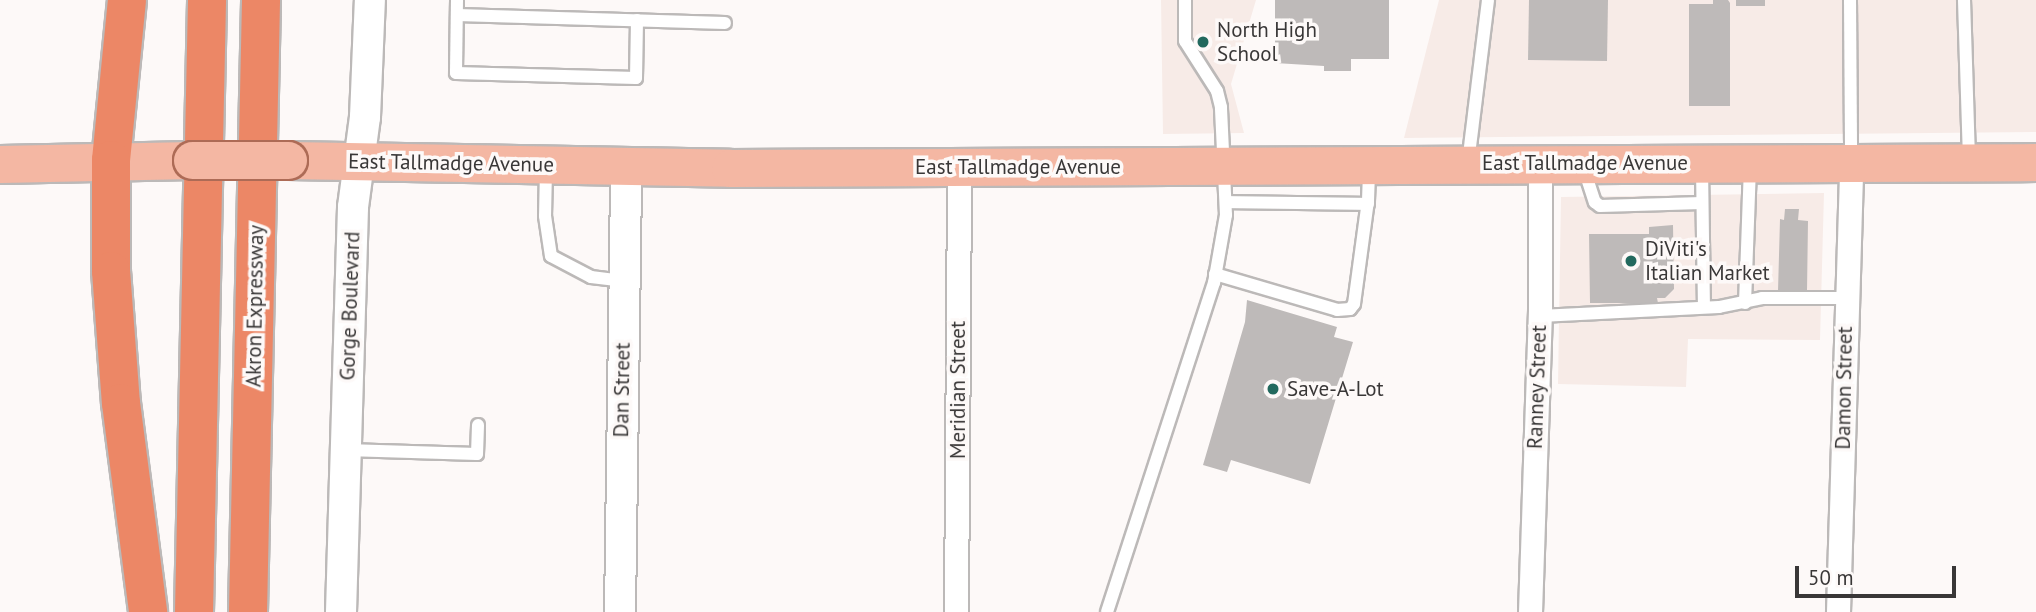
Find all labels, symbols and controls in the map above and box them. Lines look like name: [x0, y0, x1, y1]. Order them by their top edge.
place label: North High School: [1217, 17, 1317, 67]
marker: North High School: [1195, 34, 1211, 50]
street label: East Tallmadge Avenue: [347, 149, 555, 177]
street label: East Tallmadge Avenue: [1481, 150, 1689, 176]
street label: East Tallmadge Avenue: [914, 154, 1122, 180]
street label: Akron Expressway: [241, 225, 269, 387]
street label: Gorge Boulevard: [335, 231, 365, 381]
place label: DiViti's Italian Market: [1645, 236, 1770, 286]
marker: DiViti's Italian Market: [1623, 253, 1639, 269]
street label: Meridian Street: [945, 321, 971, 459]
street label: Ranney Street: [1522, 324, 1552, 450]
street label: Damon Street: [1830, 326, 1858, 450]
street label: Dan Street: [609, 342, 635, 438]
place label: Save-A-Lot: [1287, 376, 1384, 402]
marker: Save-A-Lot: [1265, 381, 1281, 397]
scale bar: [1798, 552, 1959, 596]
text: 50 m: [1808, 564, 1854, 591]

